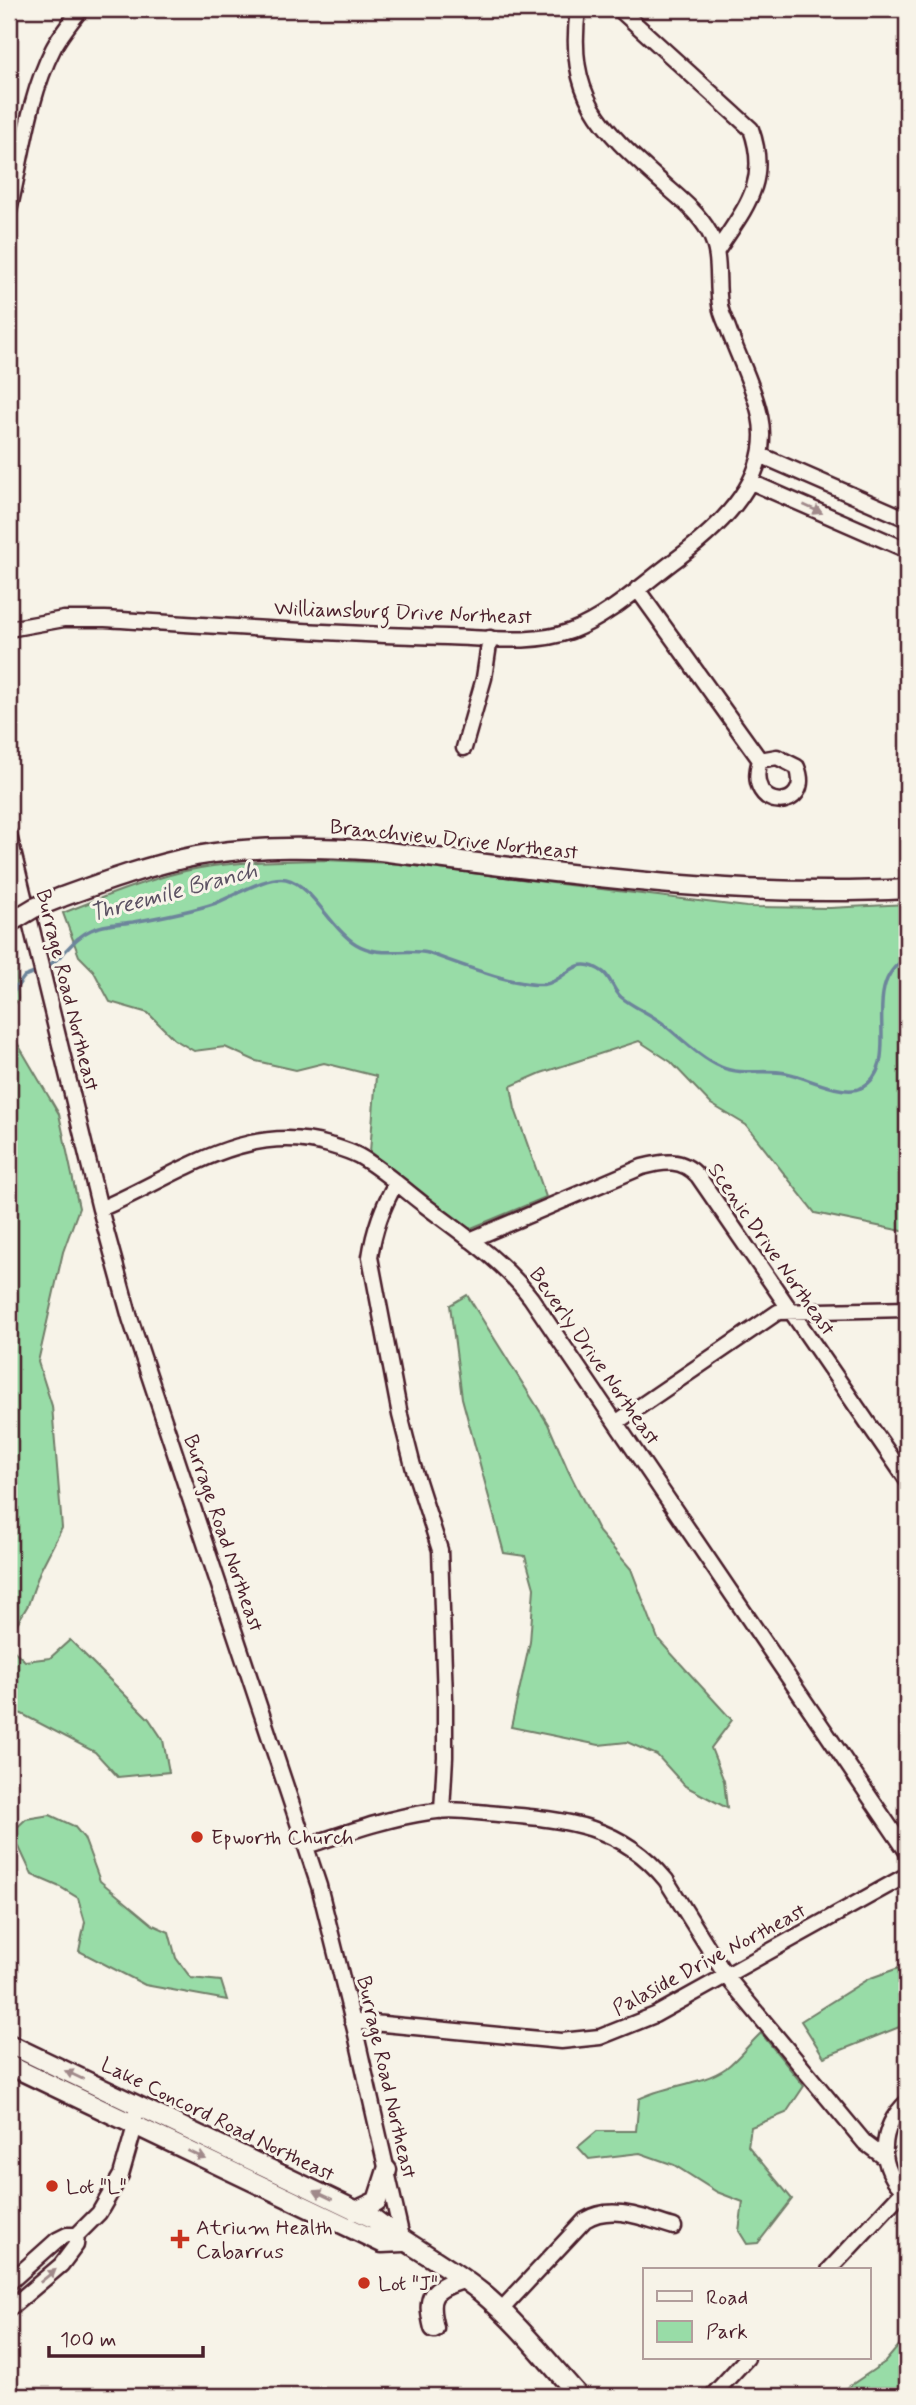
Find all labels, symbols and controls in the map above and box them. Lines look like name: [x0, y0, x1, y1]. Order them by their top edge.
one-way arrow: [803, 504, 824, 515]
street label: Williamsburg Drive Northeast: [273, 595, 533, 634]
street label: Branchview Drive Northeast: [328, 813, 580, 867]
water label: Threemile Branch: [87, 856, 261, 930]
street label: Burrage Road Northeast: [28, 887, 106, 1094]
street label: Scenic Drive Northeast: [701, 1158, 842, 1342]
street label: Beverly Drive Northeast: [522, 1262, 666, 1451]
street label: Burrage Road Northeast: [176, 1431, 270, 1636]
place label: Epworth Church: [211, 1824, 354, 1852]
marker: Epworth Church: [189, 1829, 205, 1845]
street label: Palaside Drive Northeast: [608, 1897, 812, 2023]
street label: Burrage Road Northeast: [349, 1973, 423, 2182]
street label: Lake Concord Road Northeast: [96, 2051, 340, 2189]
one-way arrow: [64, 2070, 84, 2081]
one-way arrow: [187, 2150, 207, 2161]
place label: Lot "L": [66, 2173, 127, 2201]
marker: Lot "L": [44, 2178, 60, 2194]
one-way arrow: [313, 2190, 334, 2201]
place label: Atrium Health Cabarrus: [196, 2214, 333, 2266]
marker: Atrium Health Cabarrus: [170, 2229, 190, 2249]
one-way arrow: [39, 2268, 57, 2283]
legend: [643, 2268, 870, 2360]
place label: Lot "J": [378, 2270, 438, 2298]
marker: Lot "J": [356, 2275, 372, 2291]
text: Road: [706, 2284, 748, 2312]
scale bar: [49, 2314, 203, 2358]
text: Park: [706, 2318, 748, 2346]
text: 100 m: [60, 2326, 116, 2354]

